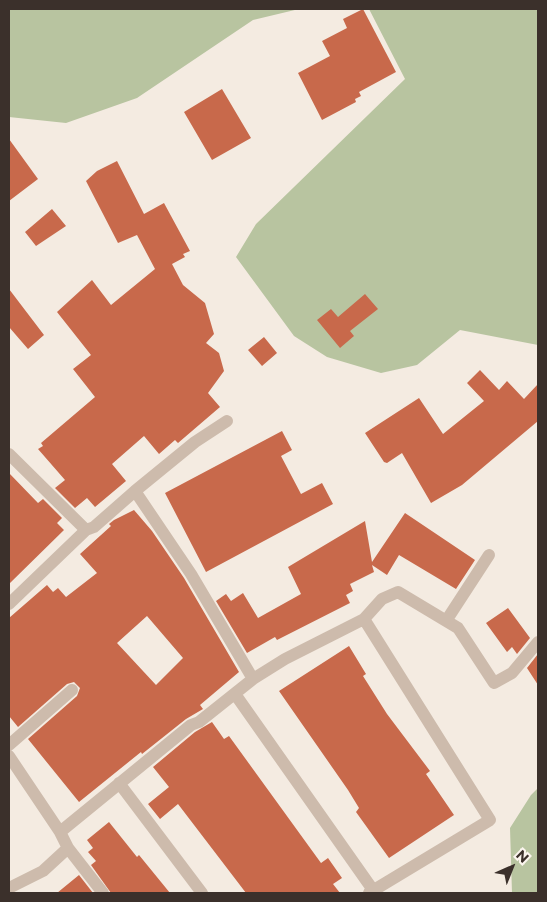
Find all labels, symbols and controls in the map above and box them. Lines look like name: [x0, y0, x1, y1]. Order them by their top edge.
north arrow: [487, 842, 537, 892]
text: N: [512, 846, 533, 867]

